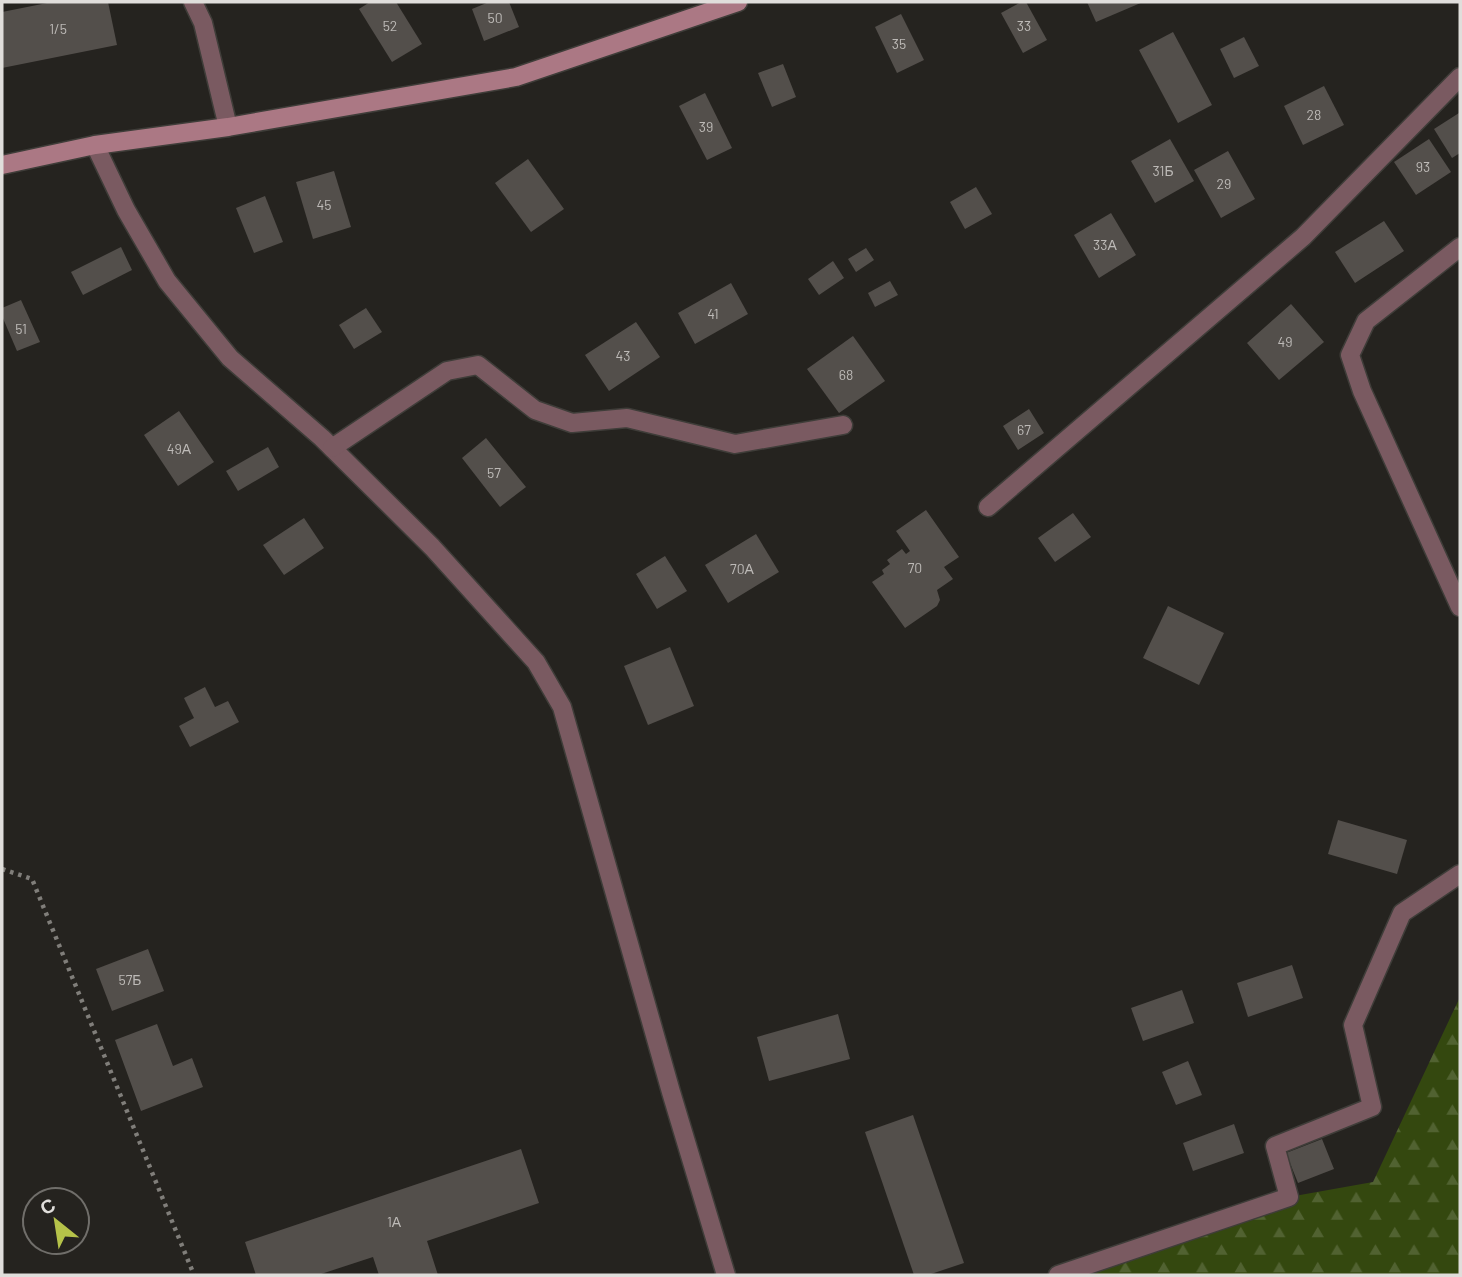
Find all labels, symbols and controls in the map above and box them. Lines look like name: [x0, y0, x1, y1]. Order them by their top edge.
house number: 50: [487, 9, 503, 26]
house number: 52: [383, 17, 397, 34]
house number: 33: [1017, 17, 1031, 34]
house number: 1/5: [49, 20, 67, 37]
house number: 35: [892, 35, 906, 52]
house number: 28: [1307, 106, 1321, 123]
house number: 39: [699, 118, 713, 135]
house number: 93: [1416, 158, 1430, 175]
house number: 31Б: [1152, 162, 1174, 179]
house number: 29: [1217, 175, 1231, 192]
house number: 45: [317, 196, 331, 213]
house number: 33А: [1093, 236, 1118, 253]
house number: 41: [707, 305, 719, 322]
house number: 51: [15, 320, 27, 337]
house number: 49: [1277, 333, 1293, 350]
house number: 43: [616, 347, 630, 364]
house number: 68: [839, 366, 853, 383]
house number: 67: [1017, 421, 1031, 438]
house number: 49А: [167, 440, 192, 457]
house number: 57: [487, 464, 501, 481]
house number: 70: [908, 559, 922, 576]
house number: 70А: [730, 560, 755, 577]
house number: 57Б: [118, 971, 142, 988]
north arrow: [21, 1186, 91, 1256]
text: С: [36, 1192, 59, 1219]
house number: 1А: [387, 1213, 402, 1230]

